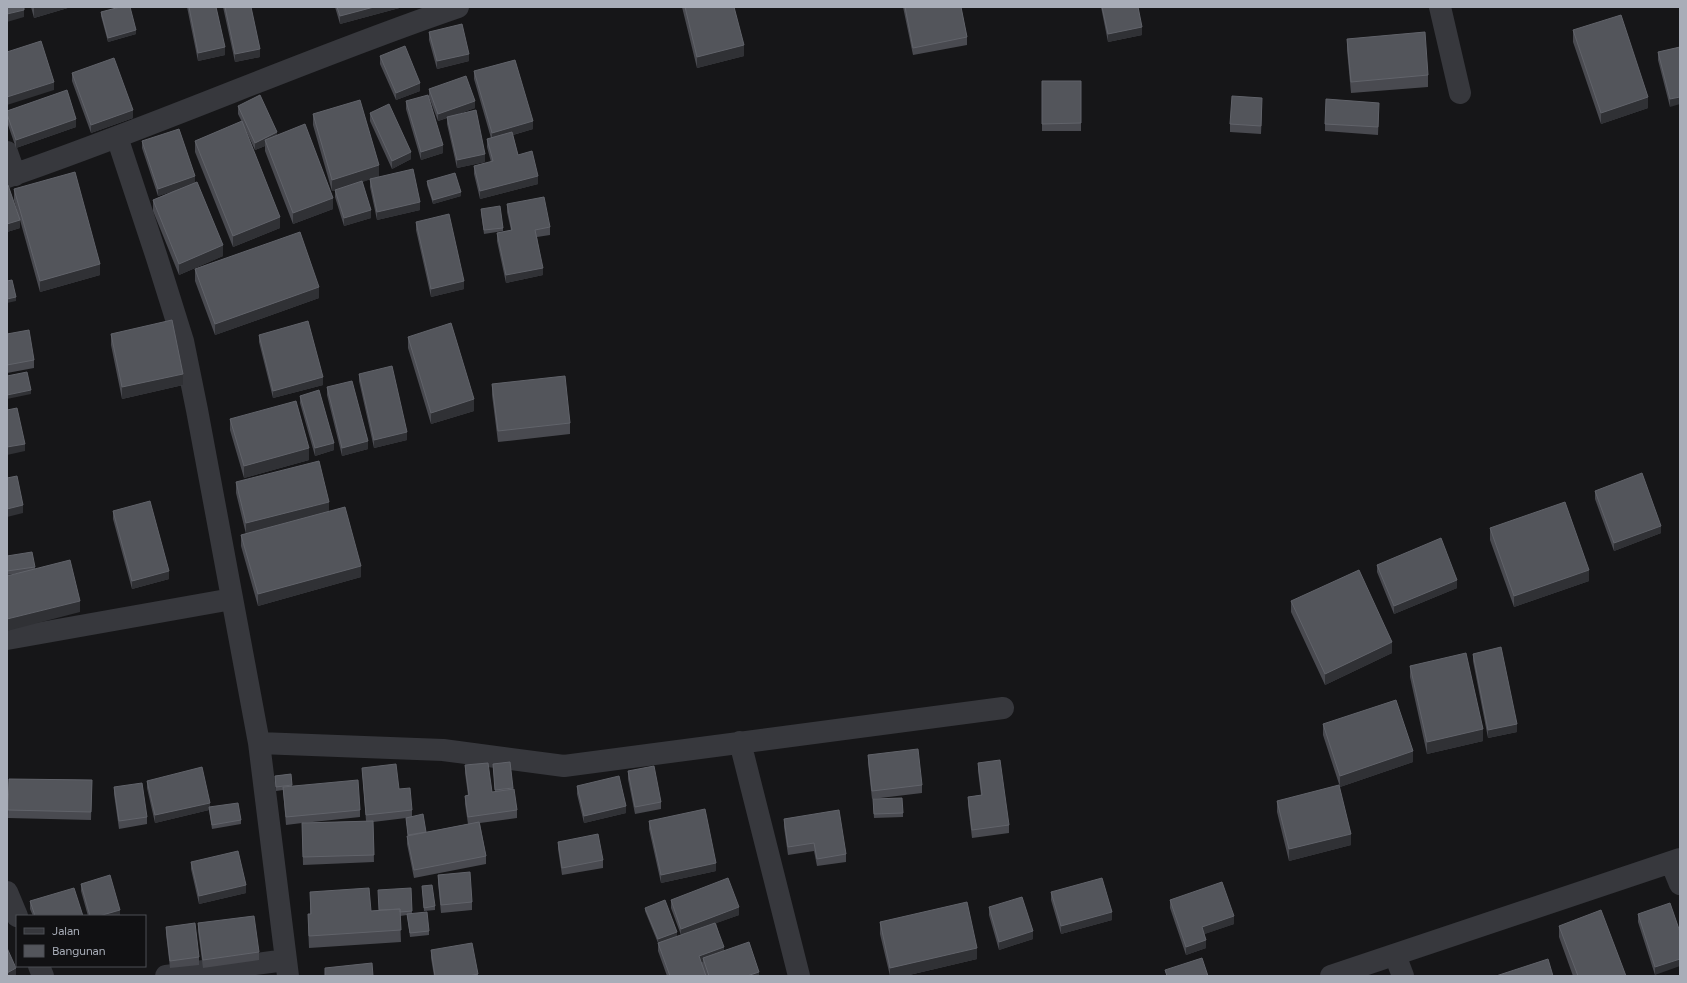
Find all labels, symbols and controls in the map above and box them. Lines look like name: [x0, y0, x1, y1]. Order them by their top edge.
legend: [16, 915, 146, 967]
text: Jalan: [52, 924, 80, 938]
text: Bangunan: [52, 944, 106, 958]

